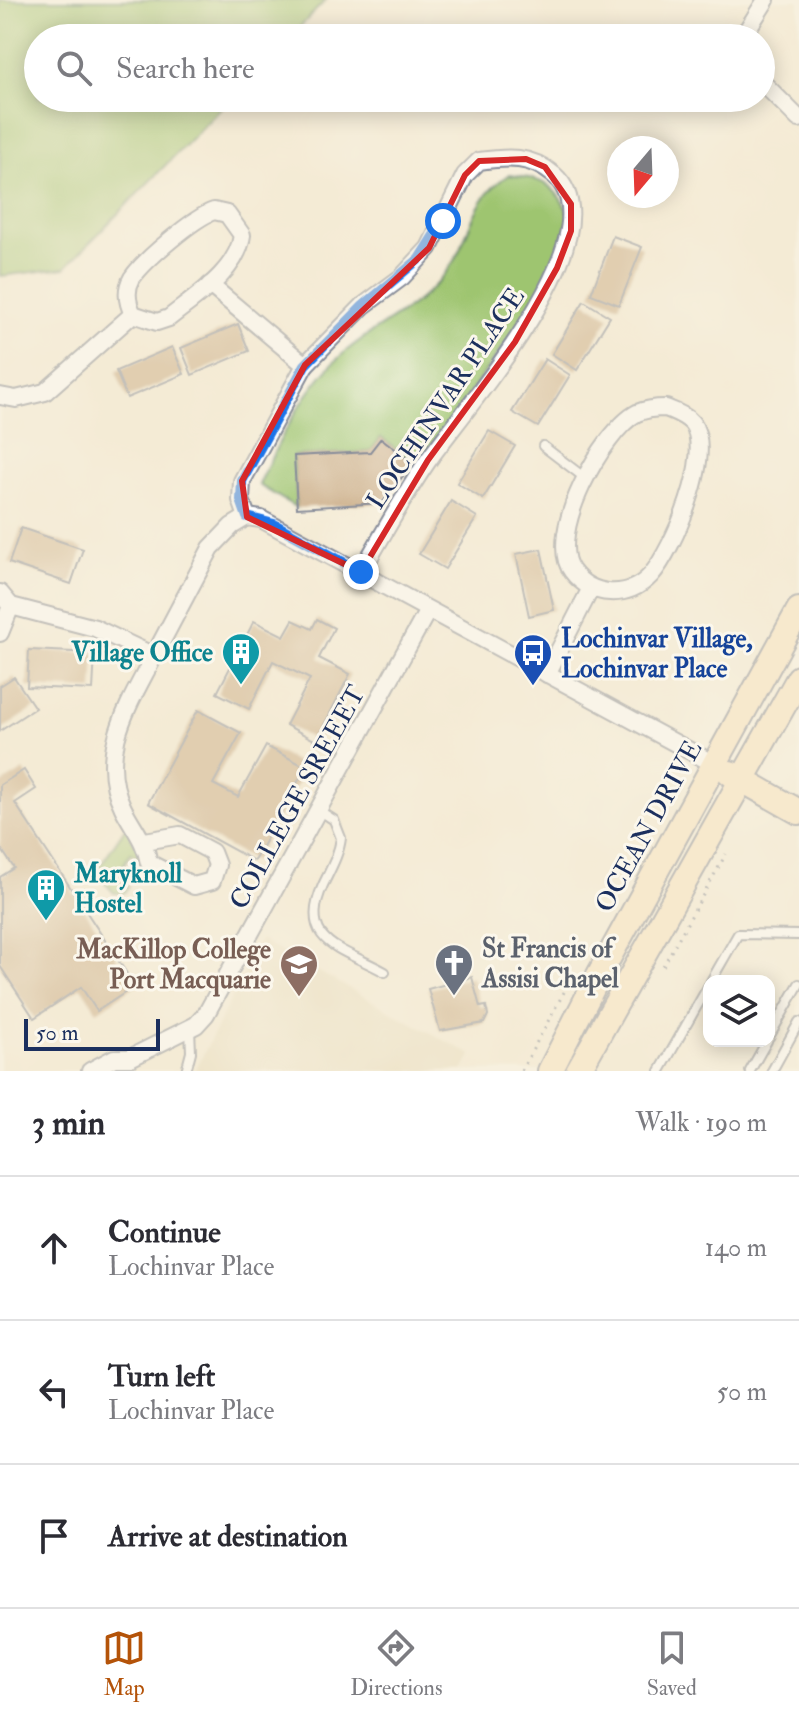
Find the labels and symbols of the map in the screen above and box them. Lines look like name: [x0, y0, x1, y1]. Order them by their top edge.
north arrow: [607, 136, 679, 208]
route start: [425, 203, 461, 239]
street label: LOCHINVAR PLACE: [360, 282, 532, 515]
route end: [343, 554, 379, 590]
place label: Lochinvar Village, Lochinvar Place: [561, 623, 753, 685]
building icon: Village Office: [220, 631, 262, 686]
bus stop icon: Lochinvar Village, Lochinvar Place: [512, 632, 554, 687]
place label: Village Office: [70, 637, 213, 670]
street label: COLLEGE SREEET: [223, 680, 373, 915]
street label: OCEAN DRIVE: [589, 735, 709, 918]
place label: Maryknoll Hostel: [73, 858, 183, 920]
building icon: Maryknoll Hostel: [25, 867, 67, 922]
place label: St Francis of Assisi Chapel: [481, 933, 619, 996]
place label: MacKillop College Port Macquarie: [75, 934, 271, 997]
church icon: St Francis of Assisi Chapel: [433, 942, 475, 997]
school or university icon: MacKillop College Port Macquarie: [278, 943, 320, 998]
scale bar: [24, 1015, 160, 1051]

